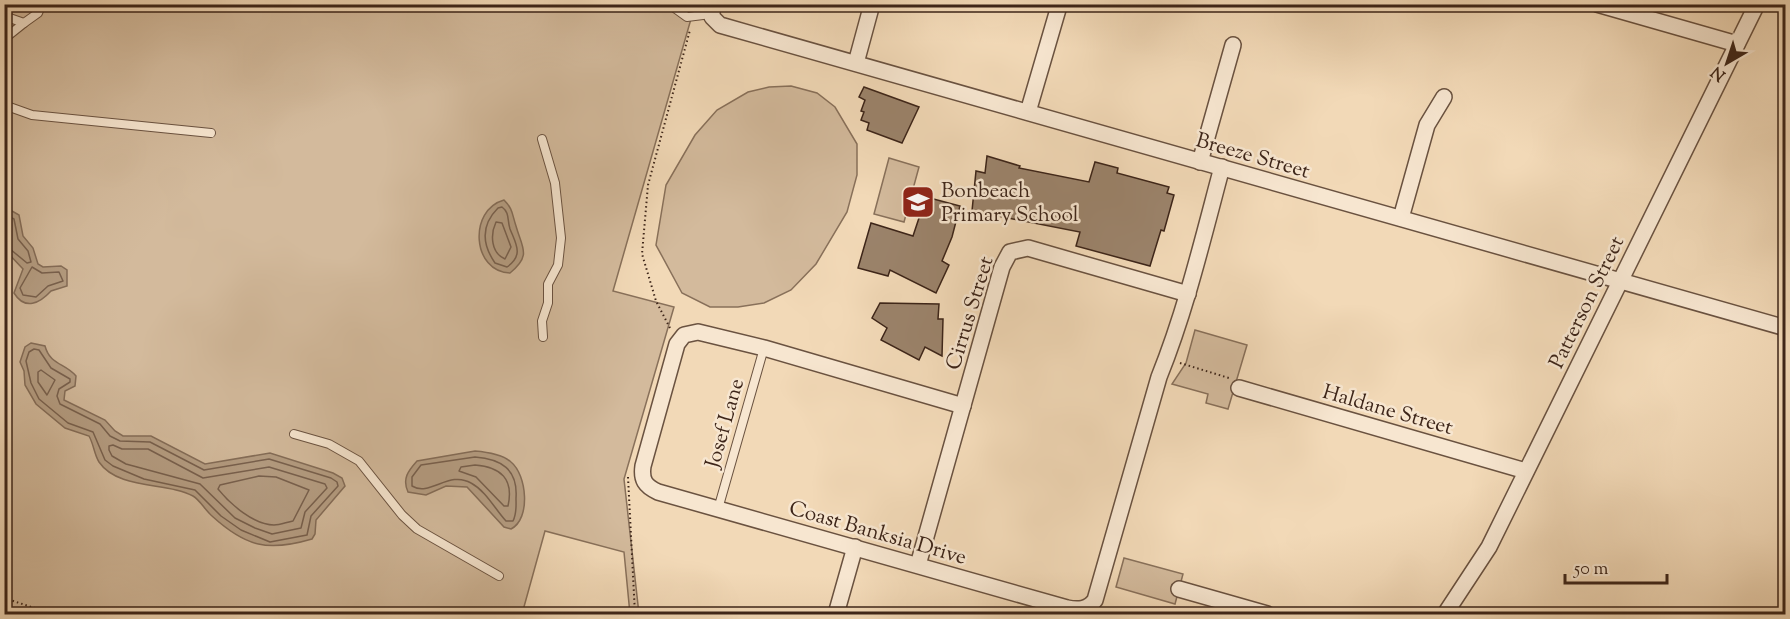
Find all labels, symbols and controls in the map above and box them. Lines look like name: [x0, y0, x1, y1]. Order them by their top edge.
north arrow: [1697, 33, 1757, 93]
text: N: [1707, 60, 1731, 86]
street label: Breeze Street: [1192, 126, 1313, 187]
place label: Bonbeach Primary School: [941, 177, 1079, 231]
school or university icon: Bonbeach Primary School: [900, 184, 936, 220]
street label: Patterson Street: [1543, 232, 1633, 374]
street label: Cirrus Street: [939, 253, 1002, 374]
street label: Josef Lane: [699, 375, 753, 473]
street label: Haldane Street: [1319, 378, 1456, 444]
street label: Coast Banksia Drive: [785, 494, 970, 574]
scale bar: [1565, 547, 1667, 585]
text: 50 m: [1573, 557, 1609, 583]

